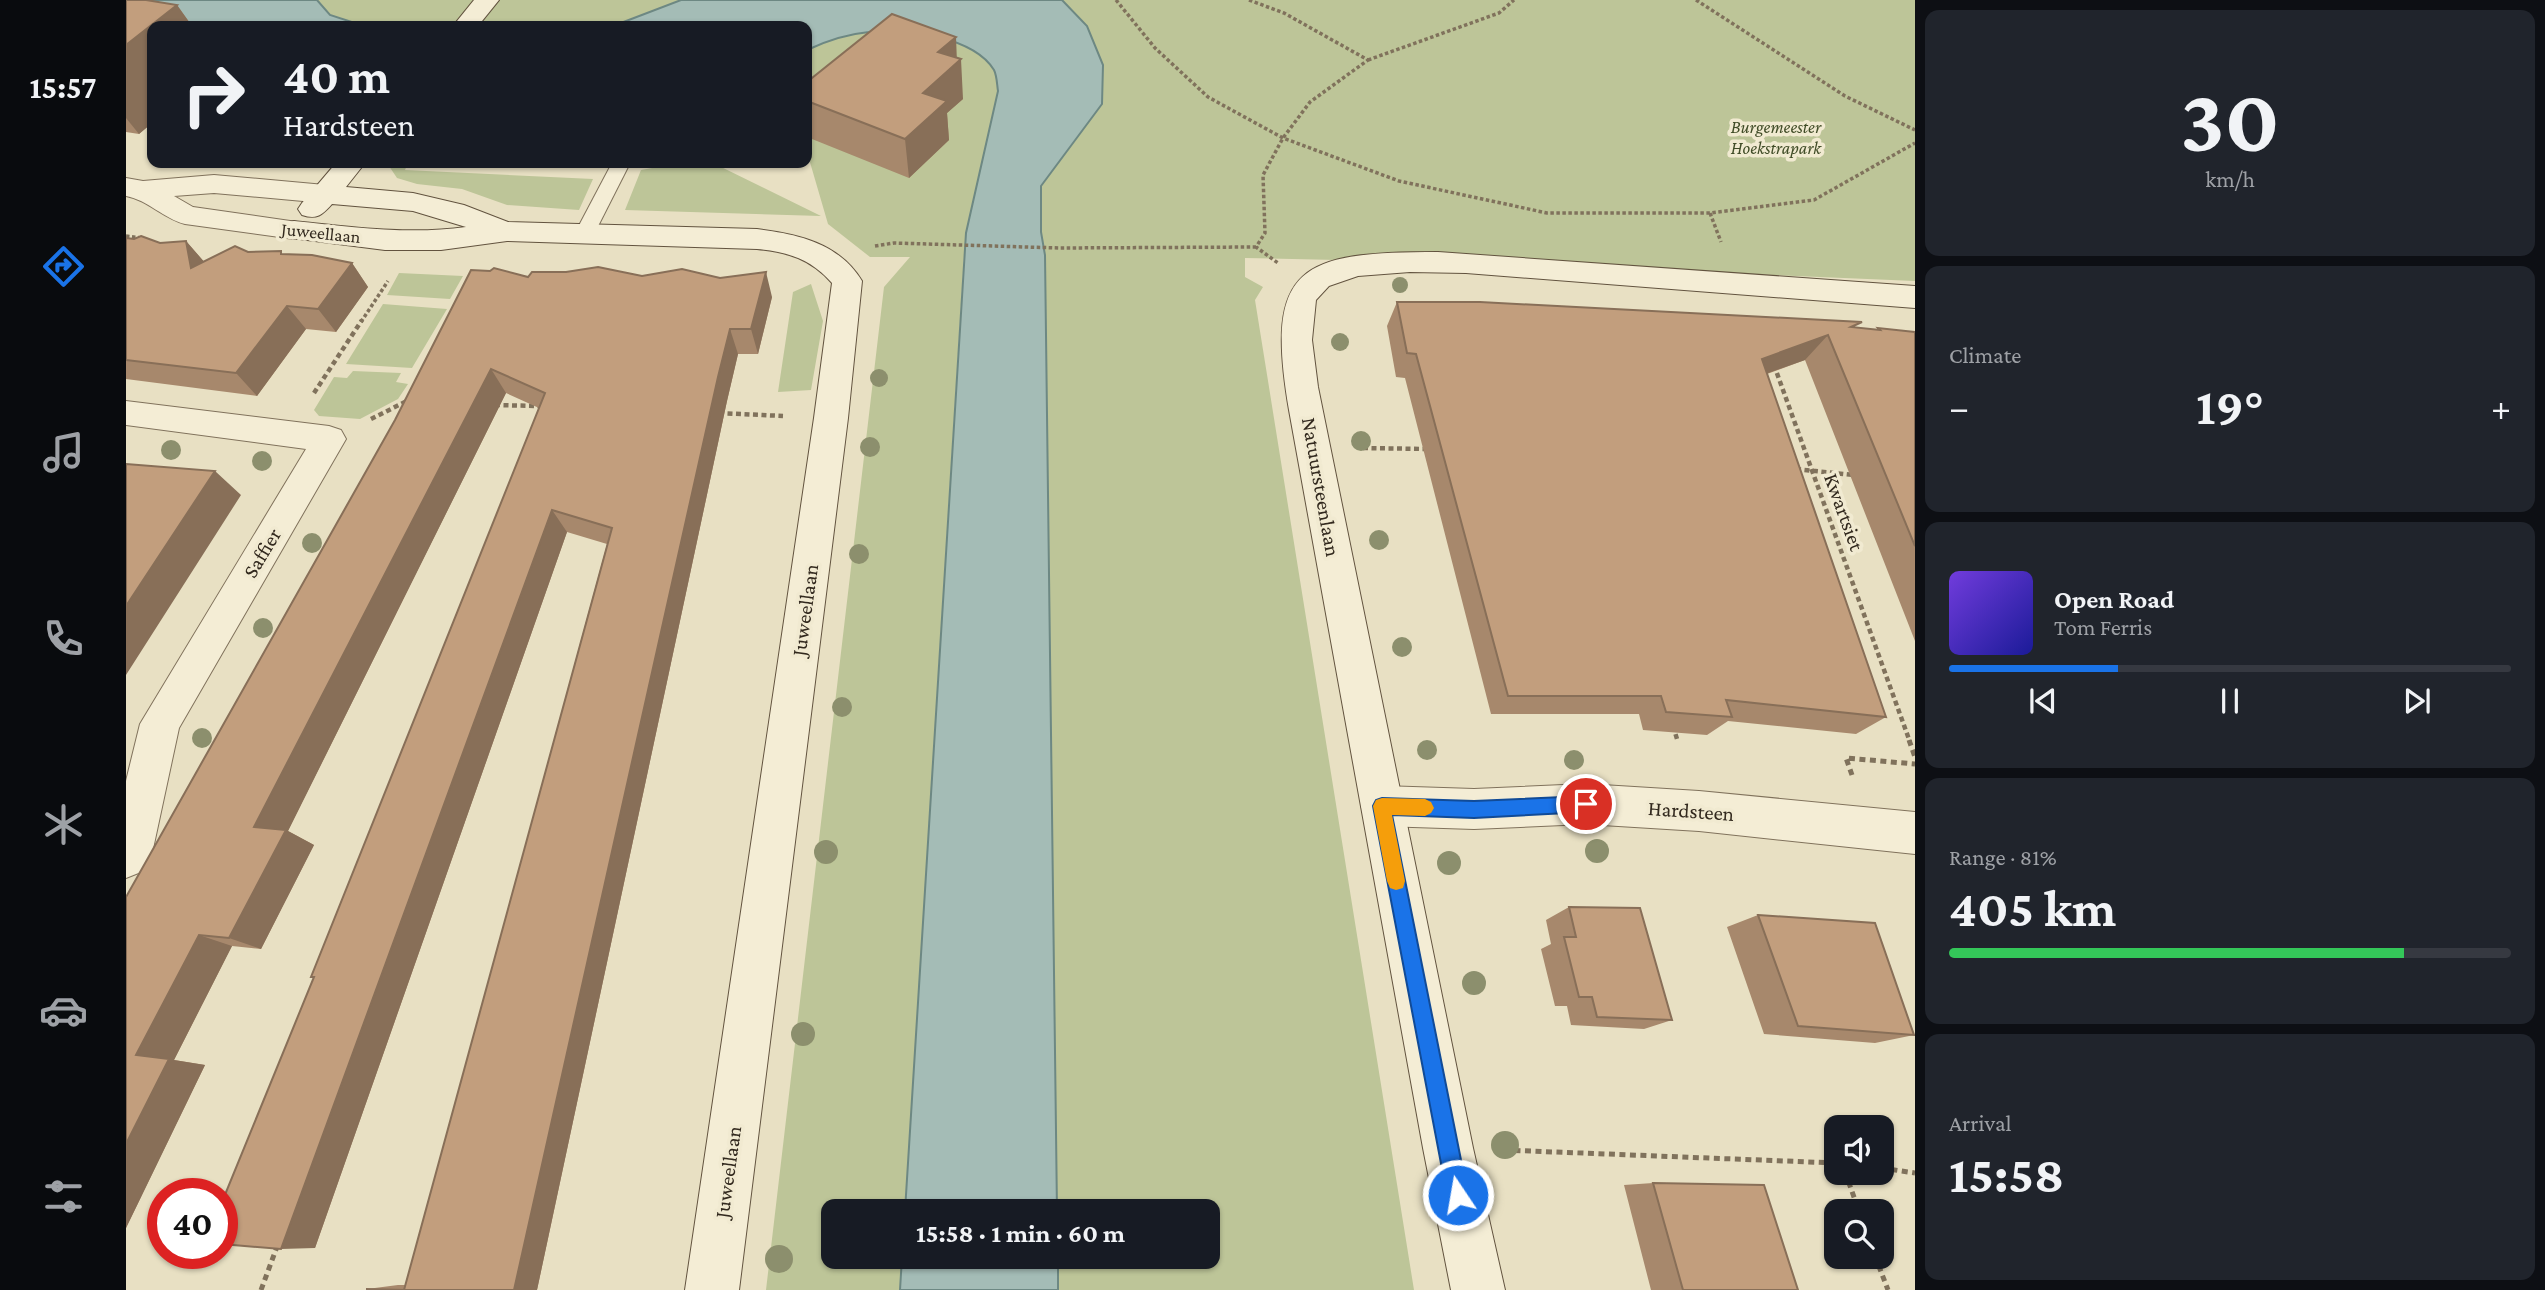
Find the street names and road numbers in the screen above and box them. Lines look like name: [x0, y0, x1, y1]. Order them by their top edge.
street label: Juweellaan: [278, 219, 362, 247]
street label: Natuursteenlaan: [1297, 415, 1345, 559]
street label: Kwartsiet: [1819, 470, 1869, 555]
street label: Saffier: [238, 523, 286, 582]
street label: Juweellaan: [786, 562, 823, 660]
street label: Hardsteen: [1647, 796, 1735, 826]
street label: Juweellaan: [709, 1124, 746, 1222]

